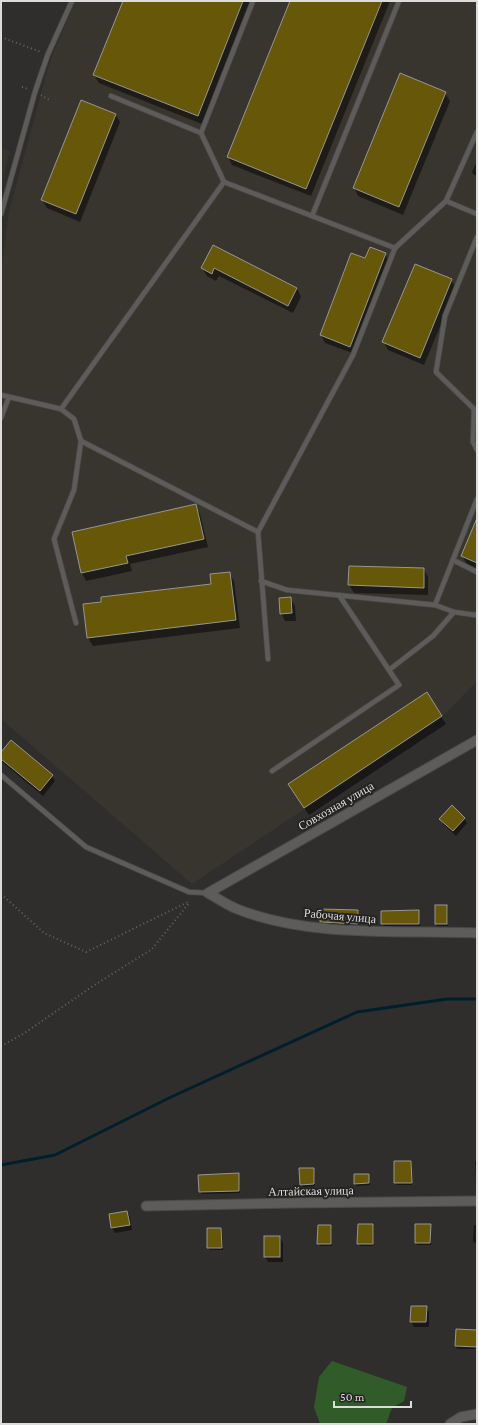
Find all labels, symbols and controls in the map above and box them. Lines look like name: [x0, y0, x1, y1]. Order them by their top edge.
street label: Совхозная улица: [296, 778, 377, 833]
street label: Рабочая улица: [303, 906, 377, 926]
street label: Алтайская улица: [268, 1183, 355, 1199]
scale bar: [334, 1383, 411, 1409]
text: 50 m: [340, 1390, 365, 1404]

